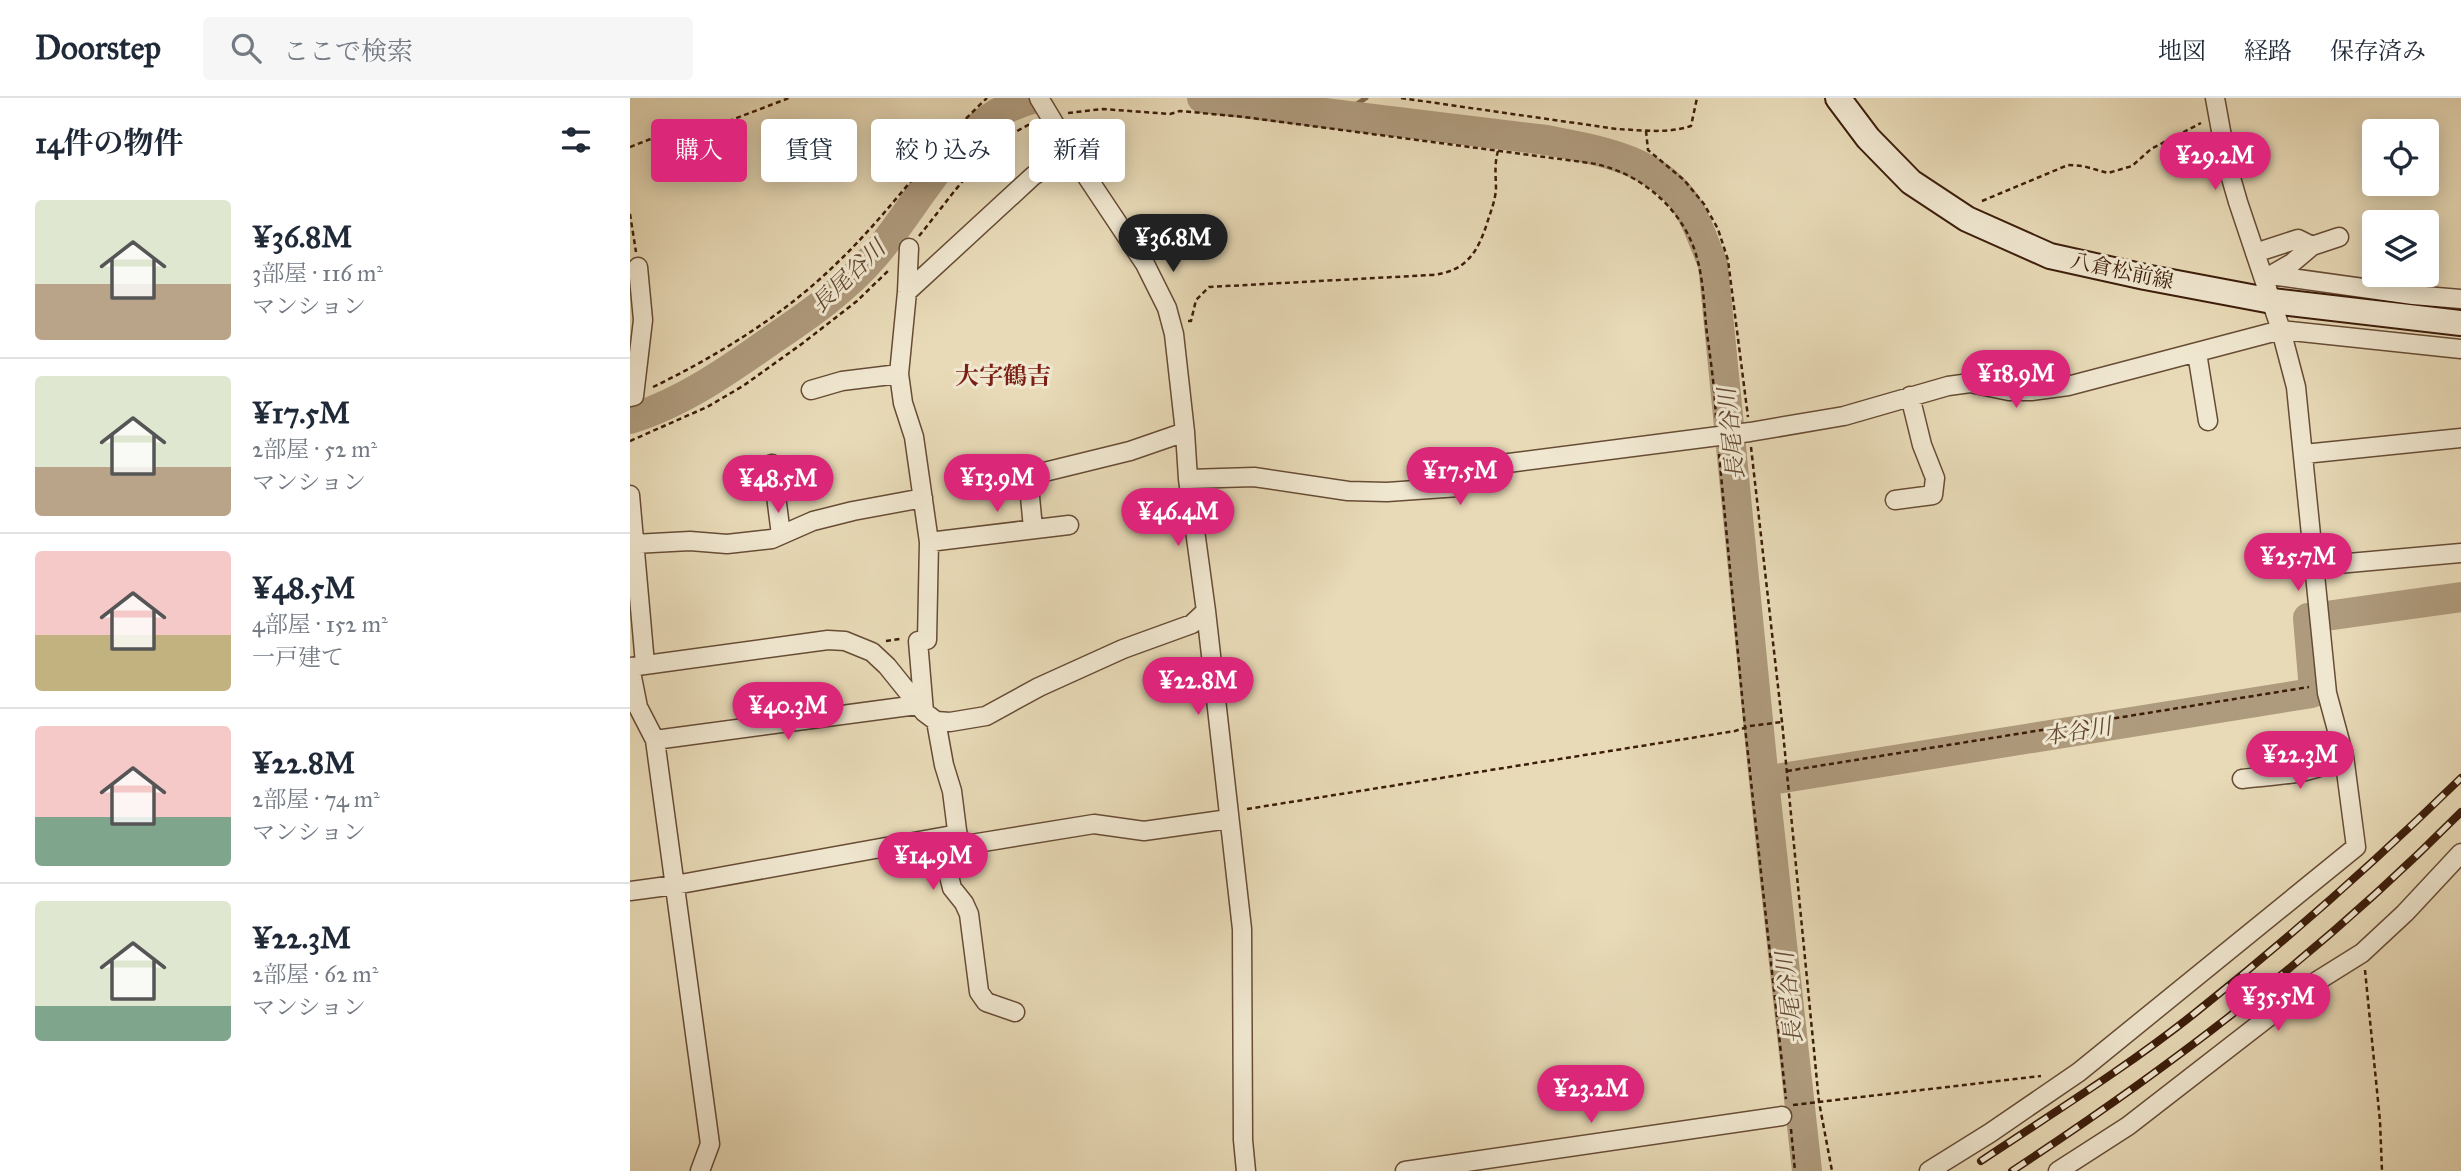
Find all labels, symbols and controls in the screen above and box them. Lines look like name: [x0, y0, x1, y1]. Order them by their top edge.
search box: [203, 17, 693, 80]
text: Doorstep: [35, 28, 161, 68]
icon: search: [227, 29, 265, 67]
text: ここで検索: [283, 35, 413, 67]
text: 地図: [2158, 36, 2206, 66]
text: 経路: [2244, 36, 2292, 66]
text: 保存済み: [2330, 36, 2426, 66]
chip: 購入: [651, 119, 747, 182]
chip: 賃貸: [761, 119, 857, 182]
chip: 絞り込み: [871, 119, 1015, 182]
chip: 新着: [1029, 119, 1125, 182]
map controls: [2362, 119, 2439, 287]
button: locate: [2362, 119, 2439, 196]
icon: filters: [557, 121, 595, 159]
text: 14件の物件: [35, 125, 184, 161]
pin: ¥29.2M: [2158, 132, 2272, 192]
text: ¥29.2M: [2176, 141, 2254, 169]
button: layers: [2362, 210, 2439, 287]
pin: ¥36.8M: [1116, 214, 1230, 274]
text: ¥36.8M: [252, 219, 352, 255]
text: ¥36.8M: [1135, 223, 1211, 251]
icon: home: [91, 228, 175, 312]
water label: 長尾谷川: [805, 232, 893, 318]
street label: 八倉松前線: [2068, 247, 2176, 295]
text: 3部屋 · 116 m²: [252, 259, 383, 287]
text: マンション: [252, 292, 366, 320]
pin: ¥18.9M: [1959, 350, 2073, 410]
text: ¥18.9M: [1977, 359, 2055, 387]
district label: 大字鶴吉: [955, 361, 1051, 391]
water label: 長尾谷川: [1712, 384, 1750, 481]
text: ¥17.5M: [252, 395, 350, 431]
icon: home: [91, 404, 175, 488]
text: 2部屋 · 52 m²: [252, 435, 377, 463]
pin: ¥17.5M: [1403, 448, 1517, 507]
pin: ¥13.9M: [940, 454, 1054, 514]
pin: ¥48.5M: [721, 456, 835, 515]
text: ¥17.5M: [1422, 456, 1498, 484]
text: ¥13.9M: [960, 463, 1034, 491]
text: ¥48.5M: [738, 464, 818, 492]
text: マンション: [252, 468, 366, 496]
pin: ¥46.4M: [1121, 489, 1235, 548]
text: ¥46.4M: [1137, 497, 1219, 525]
pin: ¥25.7M: [2241, 533, 2355, 593]
text: ¥25.7M: [2260, 542, 2336, 570]
text: ¥48.5M: [252, 570, 355, 606]
icon: home: [91, 579, 175, 663]
text: 4部屋 · 152 m²: [252, 610, 388, 638]
text: 一戸建て: [252, 643, 344, 671]
pin: ¥22.8M: [1141, 658, 1255, 717]
text: ¥22.8M: [1159, 666, 1237, 694]
pin: ¥40.3M: [731, 682, 845, 742]
text: ¥40.3M: [749, 691, 828, 719]
water label: 本谷川: [2041, 711, 2116, 750]
pin: ¥22.3M: [2243, 732, 2357, 791]
text: ¥22.3M: [2262, 740, 2338, 768]
text: ¥22.8M: [252, 745, 355, 781]
icon: home: [91, 754, 175, 838]
text: 2部屋 · 74 m²: [252, 785, 380, 813]
text: マンション: [252, 818, 366, 846]
pin: ¥14.9M: [876, 832, 990, 892]
text: ¥14.9M: [894, 841, 972, 869]
text: ¥22.3M: [252, 920, 351, 956]
icon: home: [91, 929, 175, 1013]
water label: 長尾谷川: [1770, 948, 1808, 1045]
text: 2部屋 · 62 m²: [252, 960, 378, 988]
pin: ¥35.5M: [2221, 974, 2335, 1033]
text: ¥35.5M: [2241, 982, 2315, 1010]
text: マンション: [252, 993, 366, 1021]
pin: ¥23.2M: [1534, 1066, 1648, 1125]
text: ¥23.2M: [1553, 1074, 1629, 1102]

